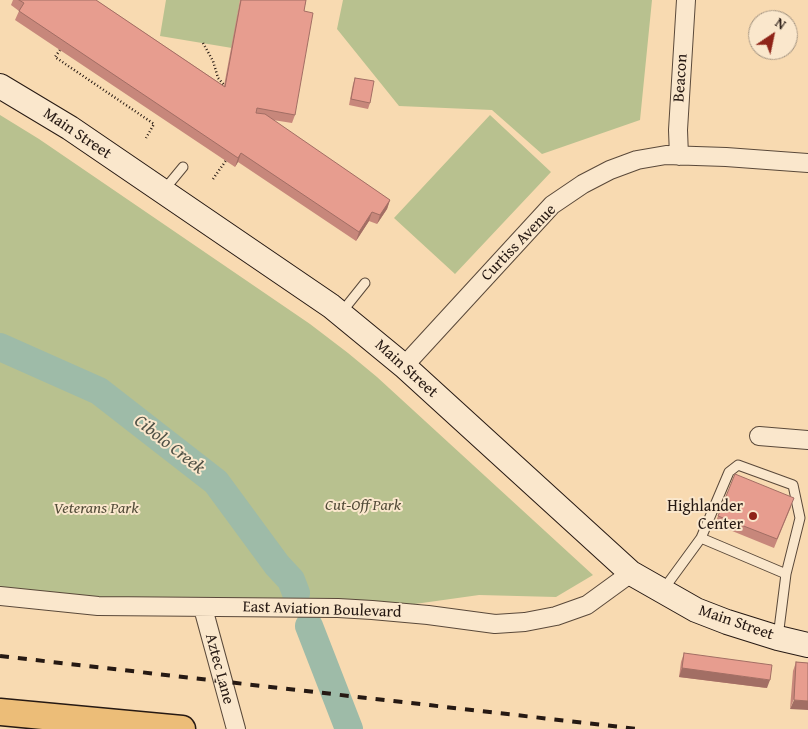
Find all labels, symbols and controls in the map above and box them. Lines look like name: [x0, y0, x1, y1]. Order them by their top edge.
north arrow: [748, 10, 798, 60]
text: N: [771, 12, 790, 34]
street label: Beacon: [670, 53, 692, 103]
street label: Main Street: [39, 104, 115, 164]
street label: Curtiss Avenue: [478, 201, 560, 285]
street label: Main Street: [371, 336, 441, 402]
water label: Cibolo Creek: [129, 411, 209, 479]
park label: Cut-Off Park: [325, 496, 401, 516]
place label: Highlander Center: [667, 497, 743, 535]
park label: Veterans Park: [53, 499, 139, 519]
marker: Highlander Center: [747, 510, 759, 522]
street label: East Aviation Boulevard: [242, 598, 402, 622]
street label: Main Street: [696, 601, 776, 645]
street label: Aztec Lane: [200, 632, 238, 706]

